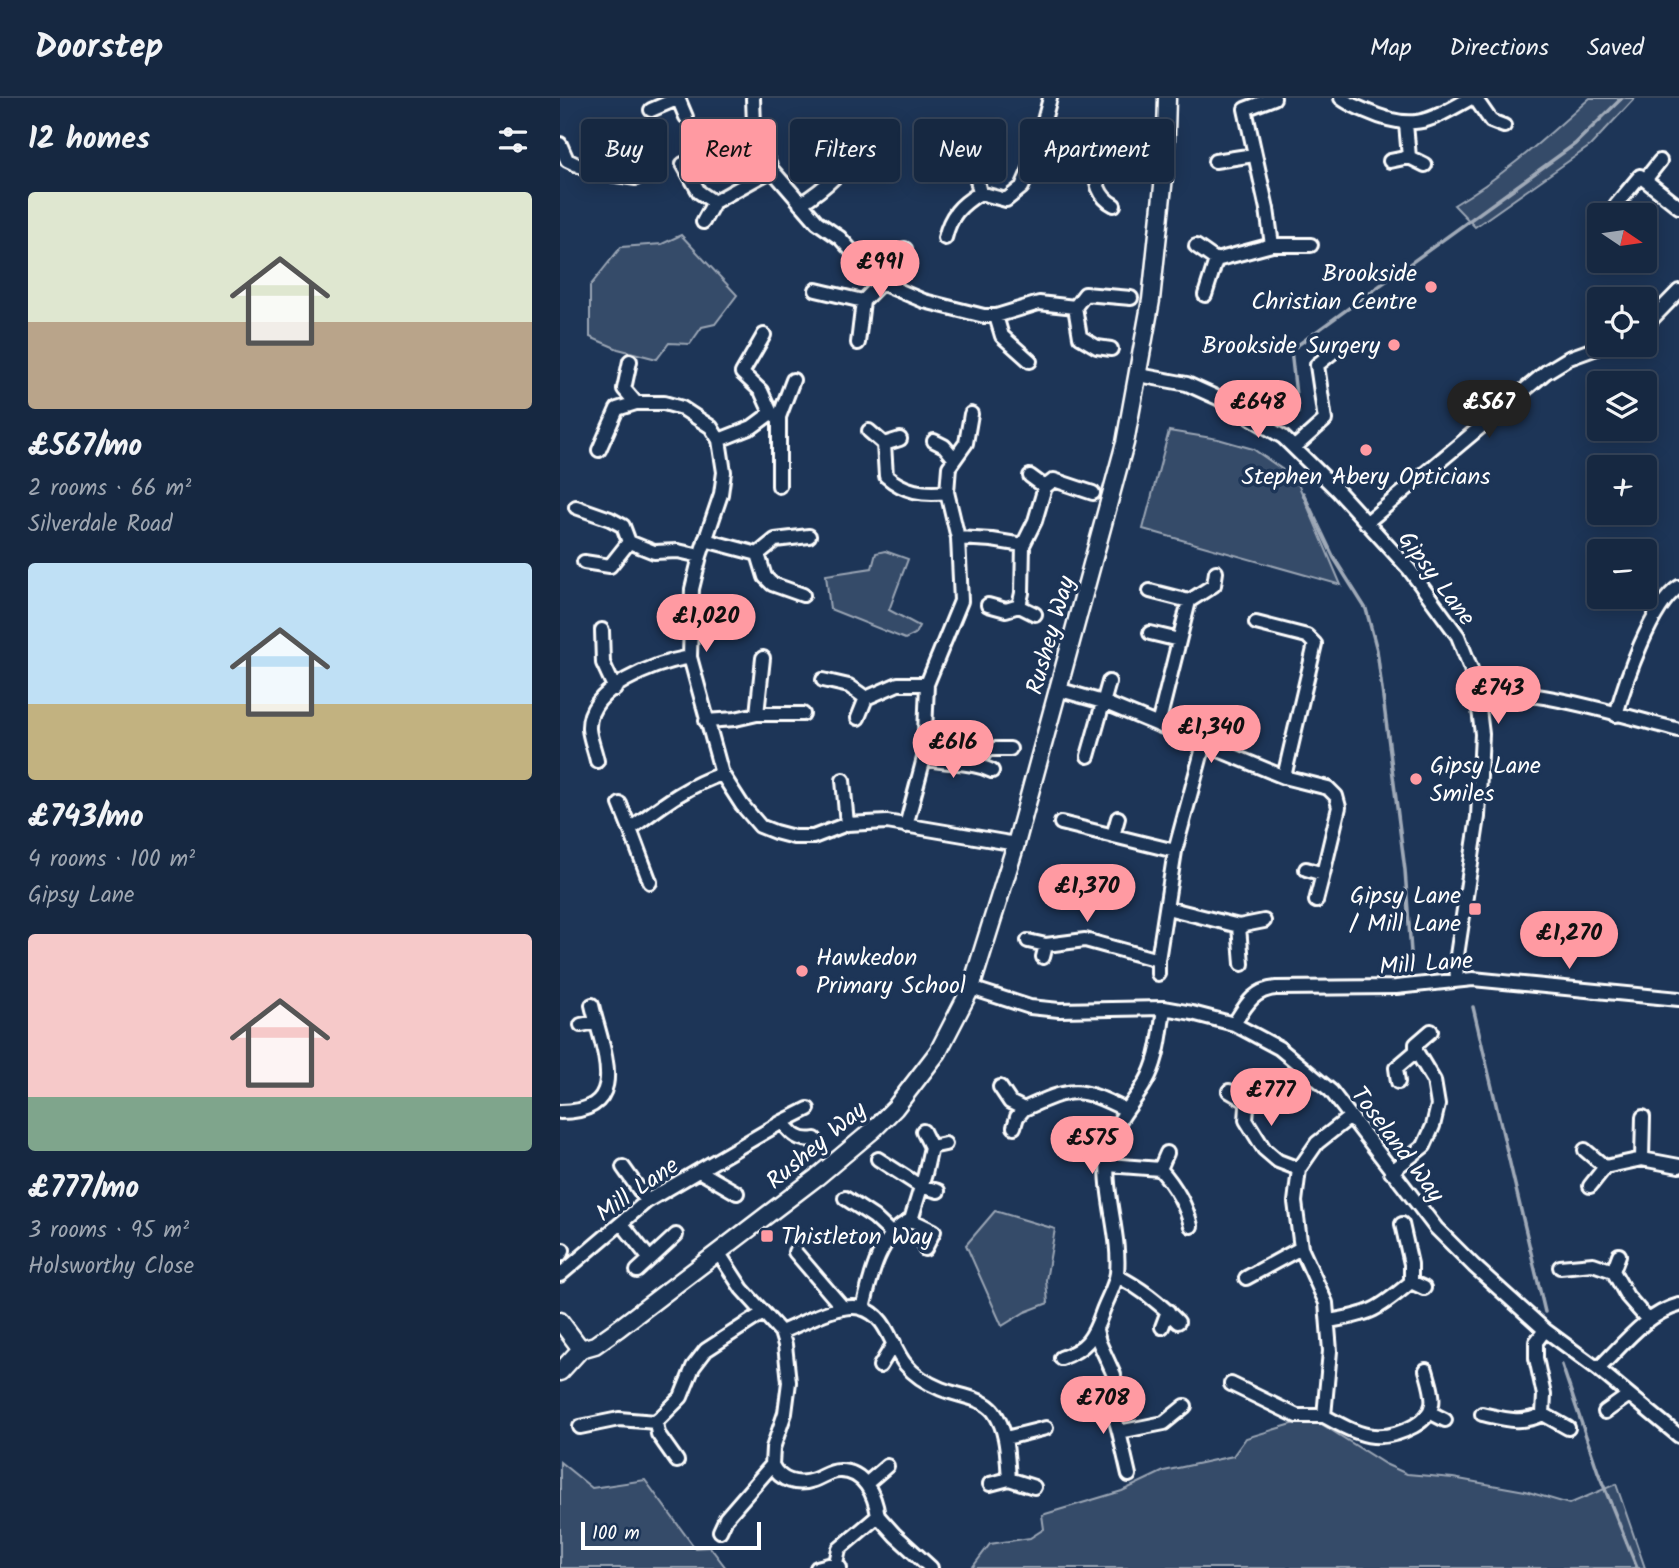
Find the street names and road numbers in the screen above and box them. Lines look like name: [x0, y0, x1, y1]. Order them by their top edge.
street label: Gipsy Lane: [1387, 523, 1485, 635]
street label: Rushey Way: [1016, 571, 1087, 699]
street label: Mill Lane: [1378, 942, 1475, 987]
street label: Toseland Way: [1340, 1078, 1454, 1212]
street label: Rushey Way: [758, 1092, 877, 1200]
street label: Mill Lane: [588, 1147, 688, 1233]

